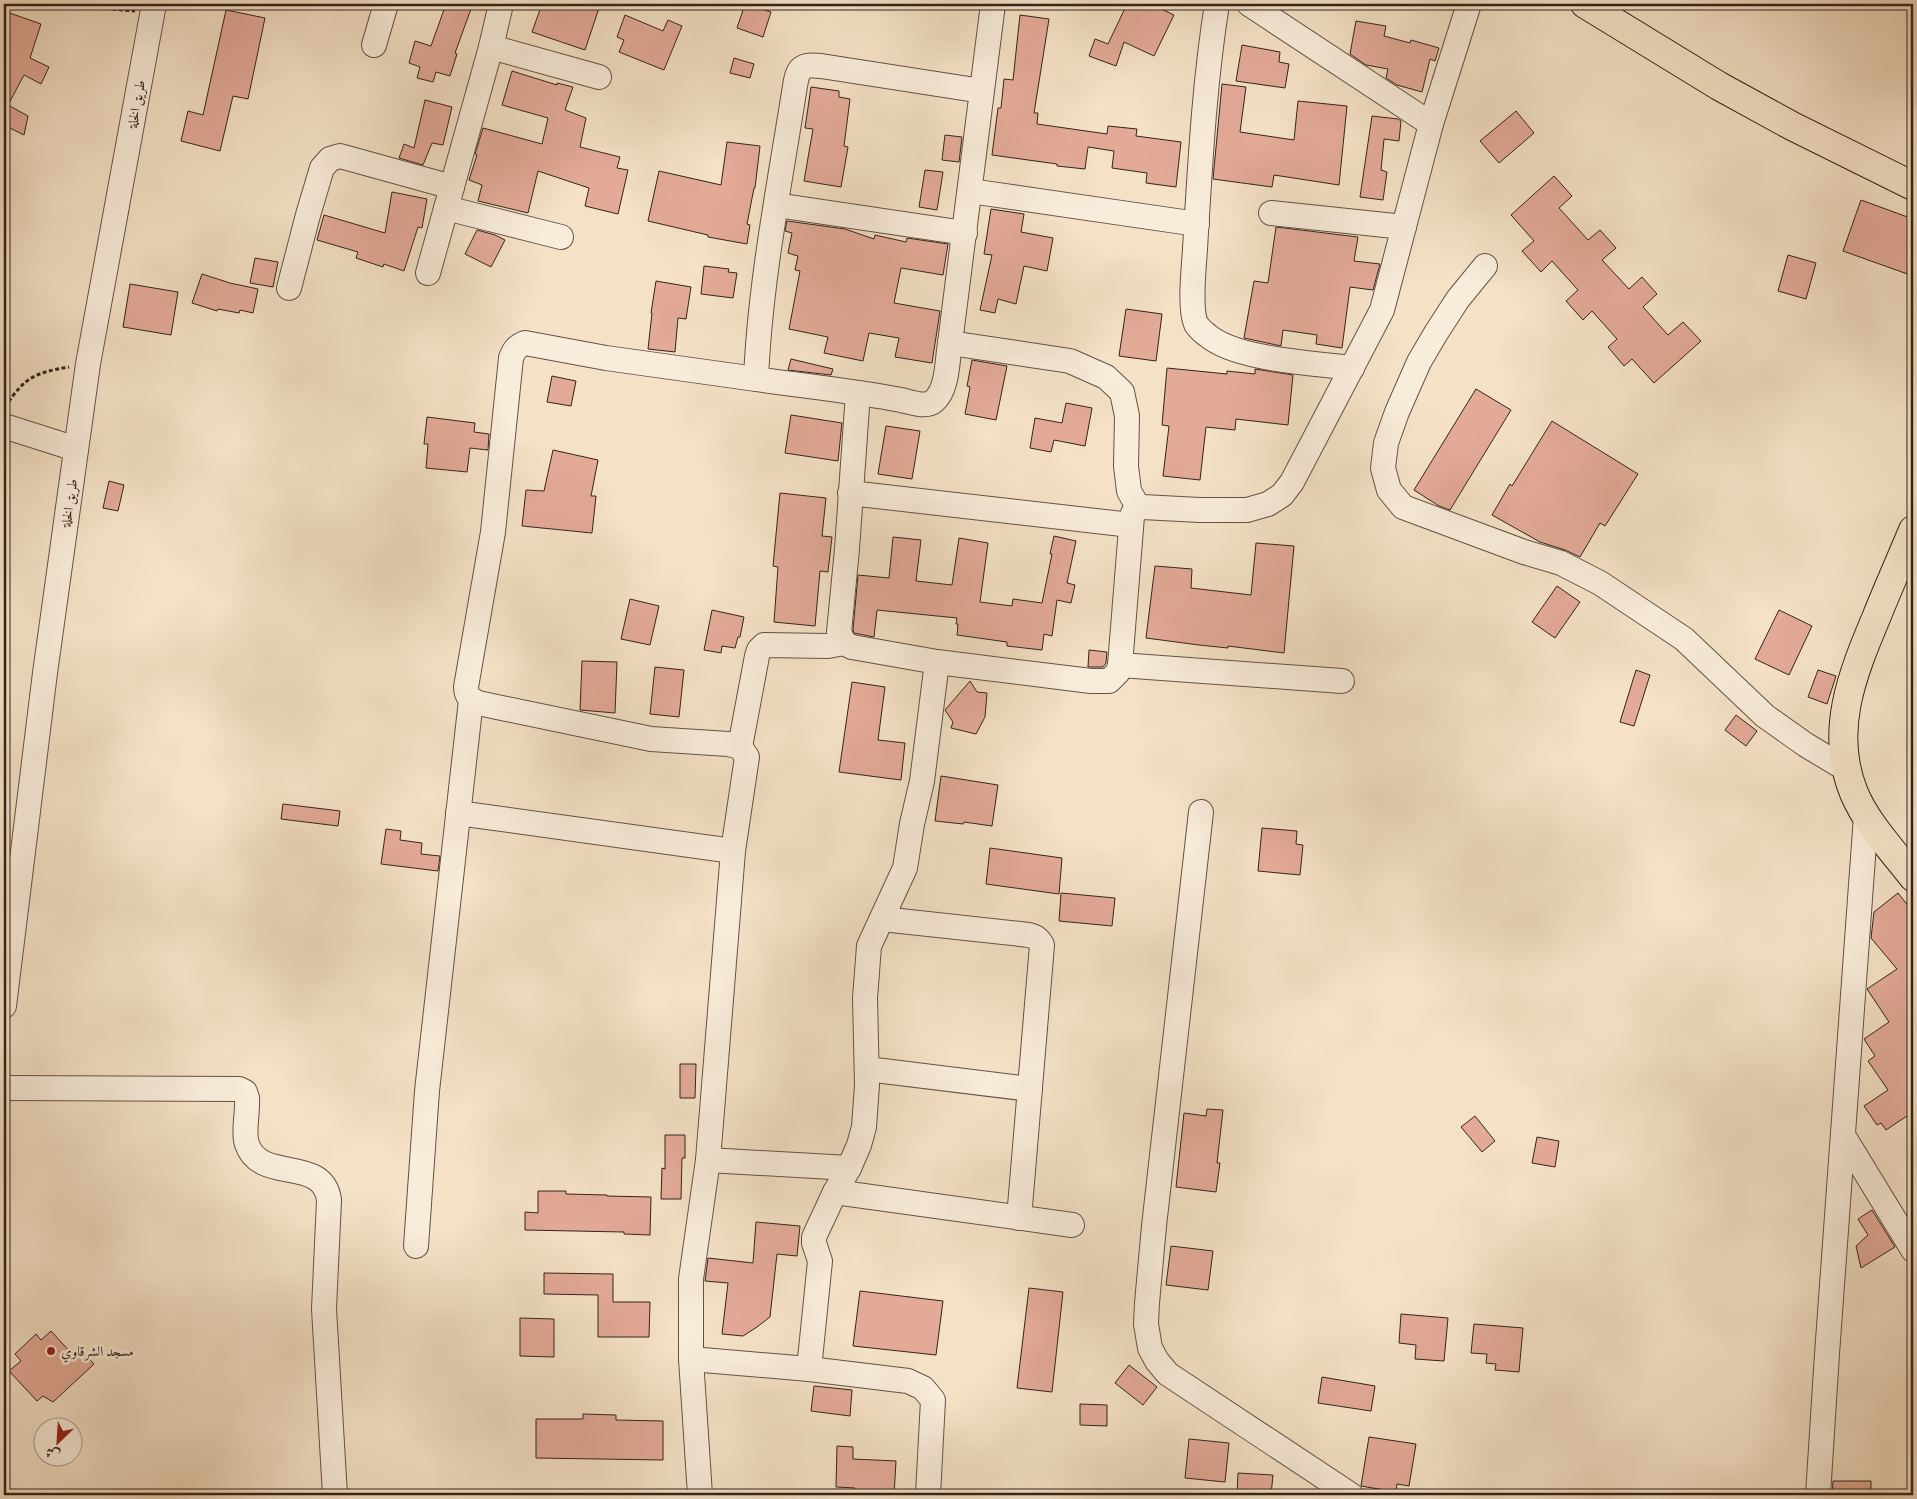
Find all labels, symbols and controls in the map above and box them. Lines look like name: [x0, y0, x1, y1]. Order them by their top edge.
street label: طريق الخلة: [124, 79, 149, 131]
street label: طريق الخلة: [58, 478, 81, 529]
place label: مسجد الشرقاوي: [61, 1343, 134, 1363]
marker: مسجد الشرقاوي: [45, 1345, 57, 1357]
north arrow: [32, 1416, 82, 1466]
text: ش: [43, 1443, 63, 1464]

